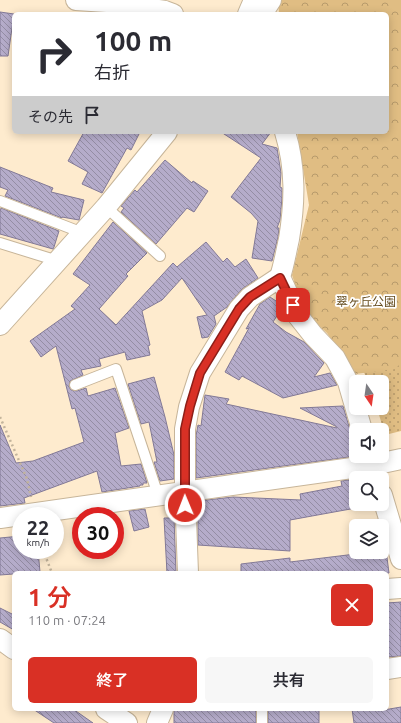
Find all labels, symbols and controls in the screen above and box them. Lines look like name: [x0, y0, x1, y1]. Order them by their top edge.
text: 100 m: [94, 25, 172, 56]
icon: right: [28, 28, 80, 80]
text: 右折: [94, 62, 130, 82]
icon: arrive: [81, 104, 103, 126]
text: その先: [28, 108, 73, 125]
pin: [276, 288, 310, 322]
icon: arrive: [282, 294, 304, 316]
park label: 翠ヶ丘公園: [336, 295, 396, 308]
north arrow: [349, 375, 389, 415]
map controls: [349, 375, 389, 559]
button: sound: [349, 423, 389, 463]
button: search: [349, 471, 389, 511]
position arrow: [164, 484, 206, 526]
speed limit sign: 30: [72, 507, 124, 559]
text: 22: [27, 516, 49, 539]
button: layers: [349, 519, 389, 559]
text: km/h: [26, 537, 50, 548]
text: 1 分: [28, 584, 71, 611]
button: close: [331, 584, 373, 626]
text: 110 m · 07:24: [28, 613, 106, 627]
button: 終了: [28, 657, 197, 703]
button: 共有: [205, 657, 373, 703]

